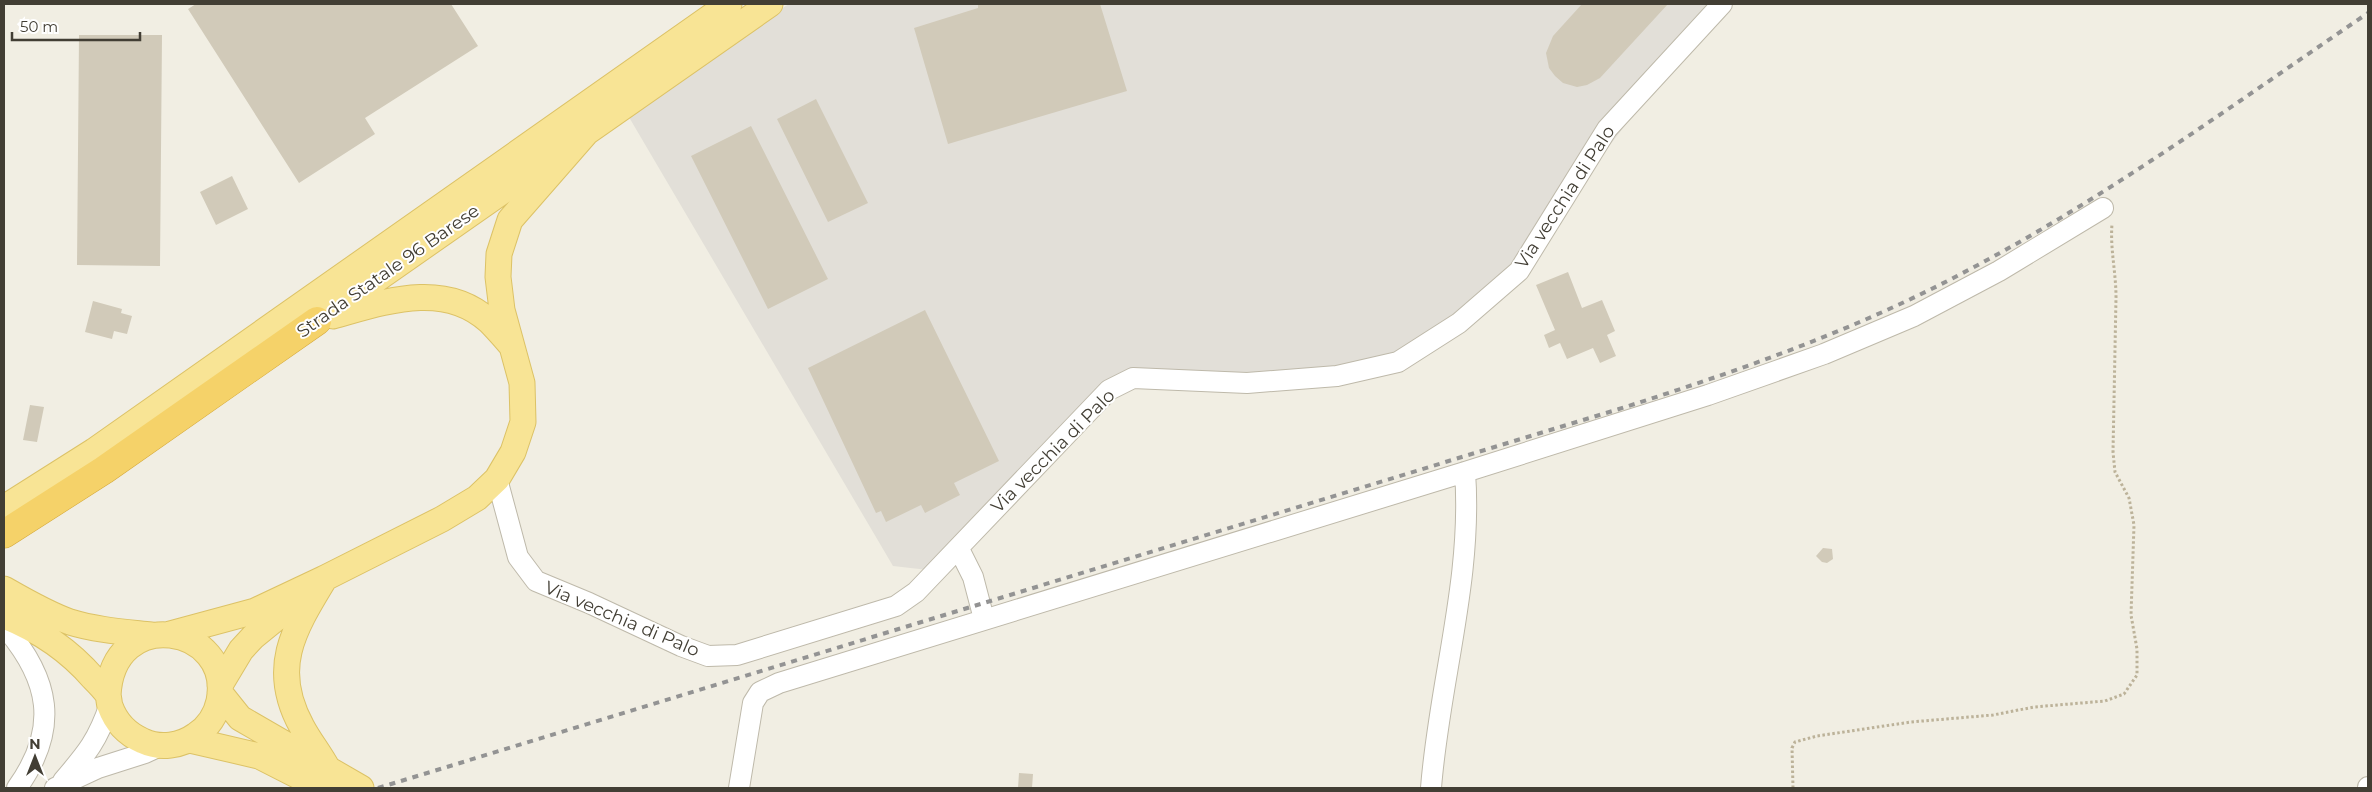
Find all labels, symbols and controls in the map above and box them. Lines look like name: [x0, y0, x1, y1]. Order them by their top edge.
scale bar: [12, 10, 140, 42]
text: 50 m: [20, 17, 58, 36]
street label: Via vecchia di Palo: [1510, 121, 1620, 273]
street label: Strada Statale 96 Barese: [292, 199, 484, 343]
street label: Via vecchia di Palo: [986, 384, 1120, 518]
street label: Via vecchia di Palo: [541, 576, 703, 662]
north arrow: [10, 732, 60, 782]
text: N: [29, 735, 41, 753]

